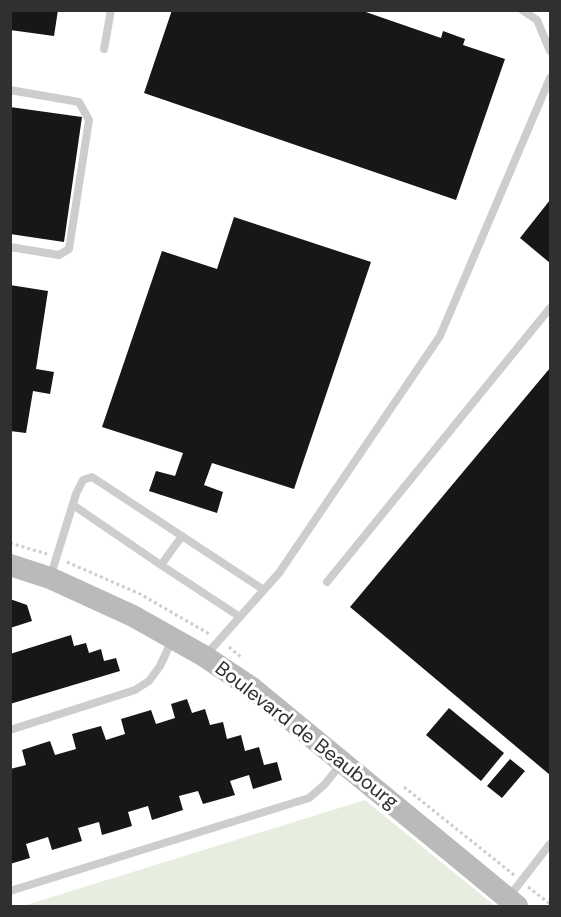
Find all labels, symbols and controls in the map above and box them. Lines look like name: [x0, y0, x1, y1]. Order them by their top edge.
street label: Boulevard de Beaubourg: [210, 657, 402, 815]

